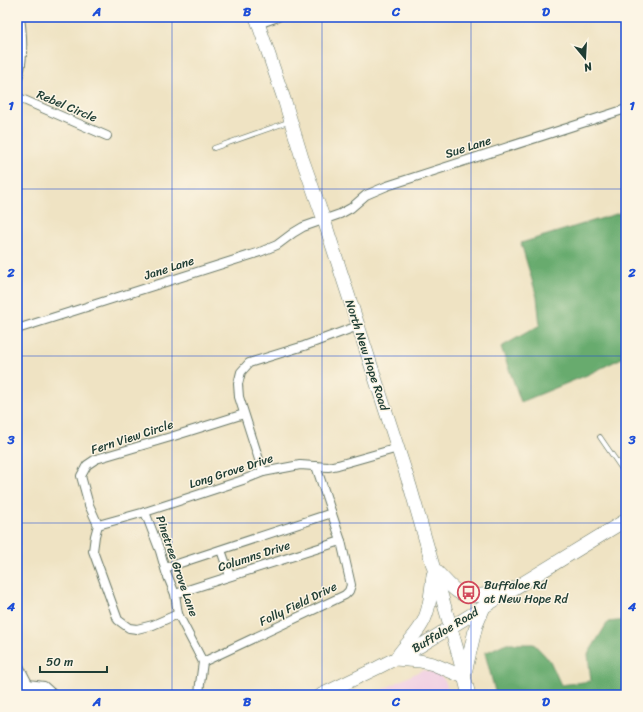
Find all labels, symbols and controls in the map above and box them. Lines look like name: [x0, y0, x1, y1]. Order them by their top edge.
text: A: [92, 0, 101, 23]
text: B: [243, 0, 252, 23]
text: C: [391, 0, 401, 23]
text: D: [542, 0, 550, 23]
north arrow: [565, 38, 605, 78]
text: N: [581, 57, 595, 77]
street label: Rebel Circle: [33, 83, 101, 129]
text: 1: [8, 94, 14, 117]
text: 1: [629, 94, 635, 117]
street label: Sue Lane: [442, 129, 494, 165]
street label: Jane Lane: [140, 250, 197, 287]
text: 2: [6, 261, 15, 284]
text: 2: [627, 261, 636, 284]
street label: North New Hope Road: [339, 297, 396, 414]
street label: Fern View Circle: [88, 413, 176, 461]
text: 3: [6, 428, 15, 451]
text: 3: [627, 428, 636, 451]
street label: Long Grove Drive: [186, 447, 276, 495]
street label: Pinetree Grove Lane: [149, 512, 205, 620]
street label: Columns Drive: [215, 534, 293, 578]
place label: Buffaloe Rd at New Hope Rd: [484, 574, 569, 610]
street label: Folly Field Drive: [255, 576, 341, 632]
bus stop icon: Buffaloe Rd at New Hope Rd: [455, 579, 481, 605]
text: 4: [6, 595, 16, 618]
text: 4: [627, 595, 637, 618]
street label: Buffaloe Road: [407, 600, 484, 659]
scale bar: [40, 648, 107, 674]
text: 50 m: [46, 651, 73, 673]
text: A: [92, 690, 101, 712]
text: B: [243, 690, 252, 712]
text: C: [391, 690, 401, 712]
text: D: [542, 690, 550, 712]

